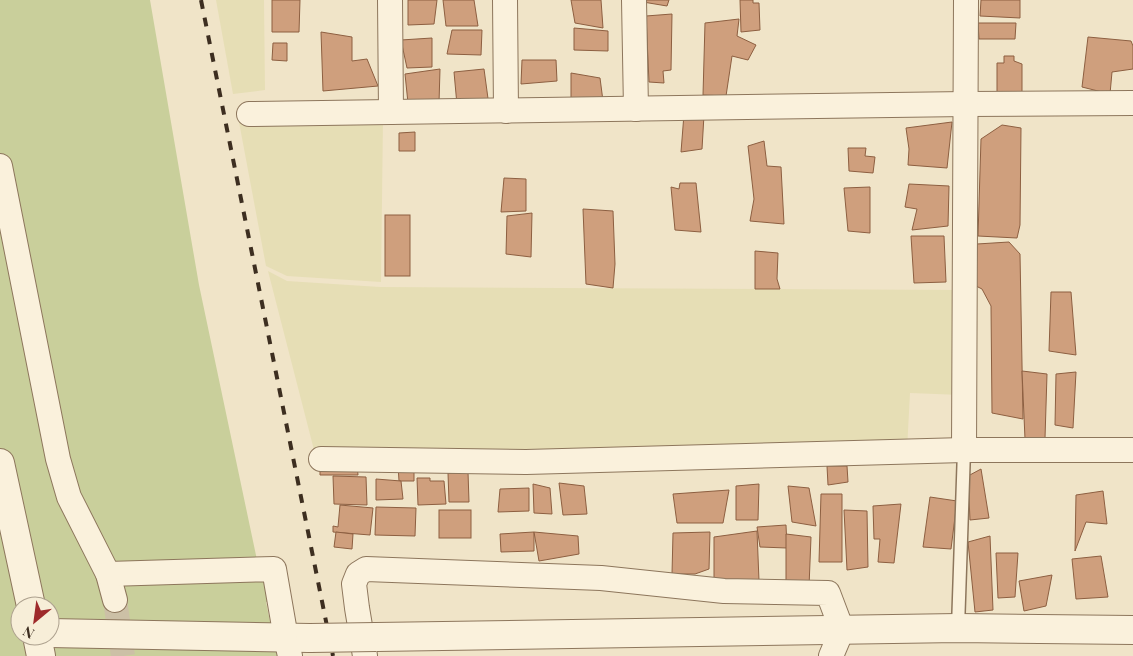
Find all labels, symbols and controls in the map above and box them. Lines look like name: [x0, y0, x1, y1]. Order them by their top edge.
north arrow: [10, 596, 60, 646]
text: N: [19, 622, 37, 644]

